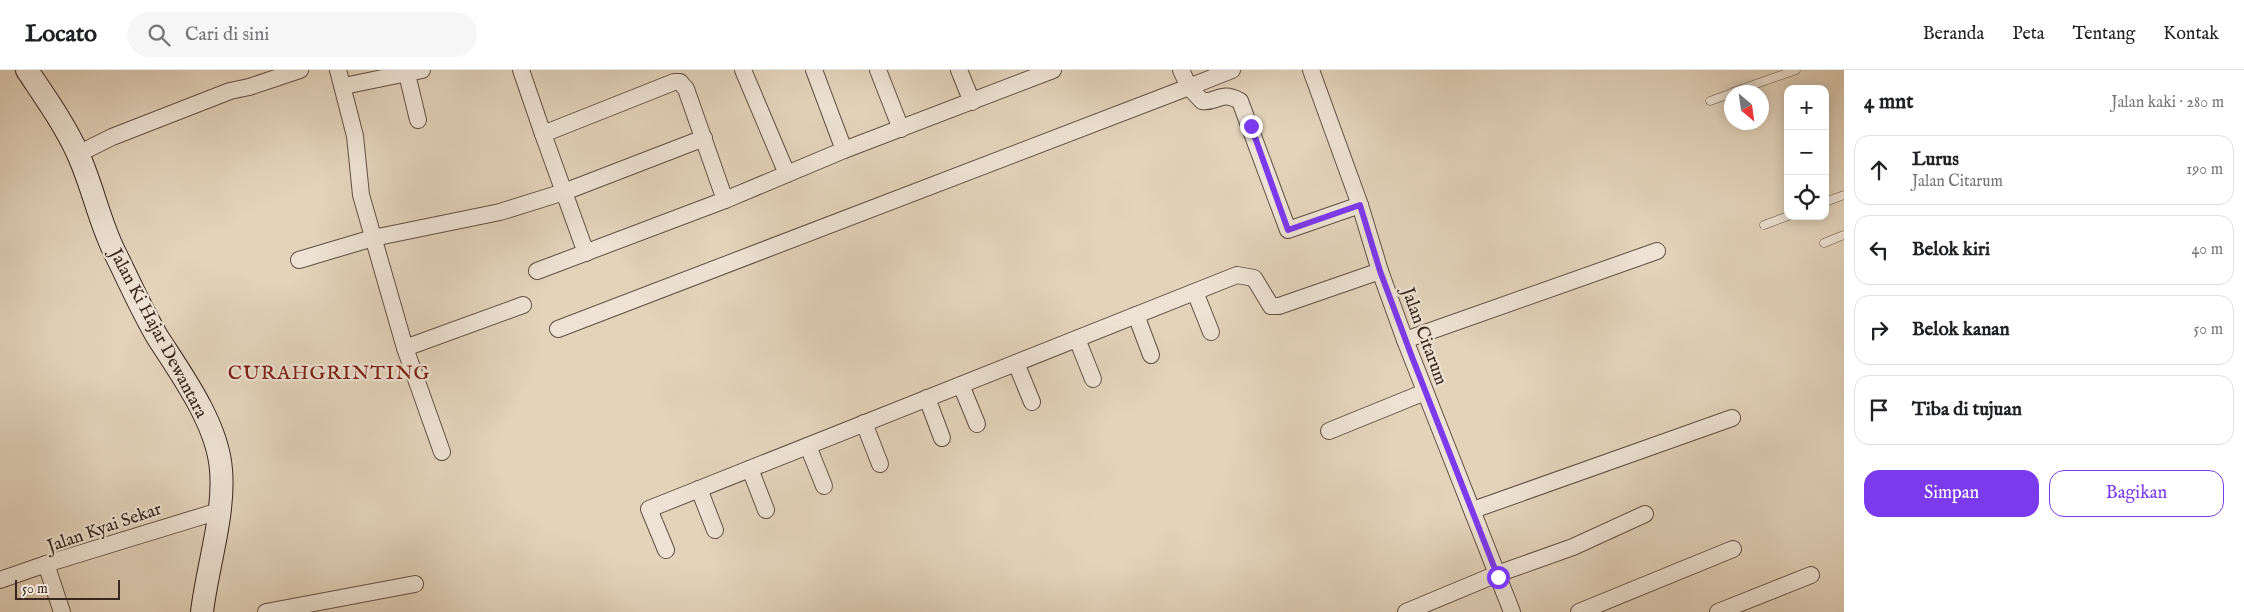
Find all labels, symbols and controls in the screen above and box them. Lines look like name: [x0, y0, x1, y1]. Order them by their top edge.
search box: [127, 12, 477, 57]
text: Locato: [25, 19, 97, 50]
icon: search: [145, 21, 173, 49]
text: Cari di sini: [185, 23, 269, 47]
text: Beranda: [1923, 23, 1984, 46]
text: Peta: [2012, 23, 2045, 46]
text: Tentang: [2073, 23, 2135, 46]
text: Kontak: [2163, 23, 2219, 46]
north arrow: [1724, 85, 1769, 130]
map controls: [1784, 85, 1829, 220]
button: +: [1784, 85, 1829, 130]
text: 4 mnt: [1864, 89, 1913, 116]
text: Jalan kaki · 280 m: [2111, 93, 2224, 113]
route end: [1240, 115, 1263, 138]
button: −: [1784, 130, 1829, 175]
text: Lurus: [1912, 148, 1959, 172]
icon: ahead: [1865, 156, 1893, 184]
text: 190 m: [2186, 160, 2223, 180]
text: Jalan Citarum: [1912, 172, 2003, 192]
button: locate: [1784, 175, 1829, 220]
icon: left: [1865, 236, 1893, 264]
text: Belok kiri: [1912, 238, 1990, 262]
text: 40 m: [2191, 240, 2223, 260]
street label: Jalan Ki Hajar Dewantara: [102, 243, 212, 423]
street label: Jalan Citarum: [1395, 283, 1452, 389]
icon: right: [1865, 316, 1893, 344]
text: Belok kanan: [1912, 318, 2010, 342]
text: 50 m: [2194, 320, 2223, 340]
district label: CURAHGRINTING: [228, 361, 430, 386]
icon: arrive: [1865, 396, 1893, 424]
text: Tiba di tujuan: [1912, 398, 2022, 422]
button: Simpan: [1864, 470, 2039, 517]
button: Bagikan: [2049, 470, 2224, 517]
street label: Jalan Kyai Sekar: [42, 498, 165, 559]
route start: [1487, 566, 1510, 589]
scale bar: [15, 577, 120, 600]
text: 50 m: [22, 580, 48, 598]

